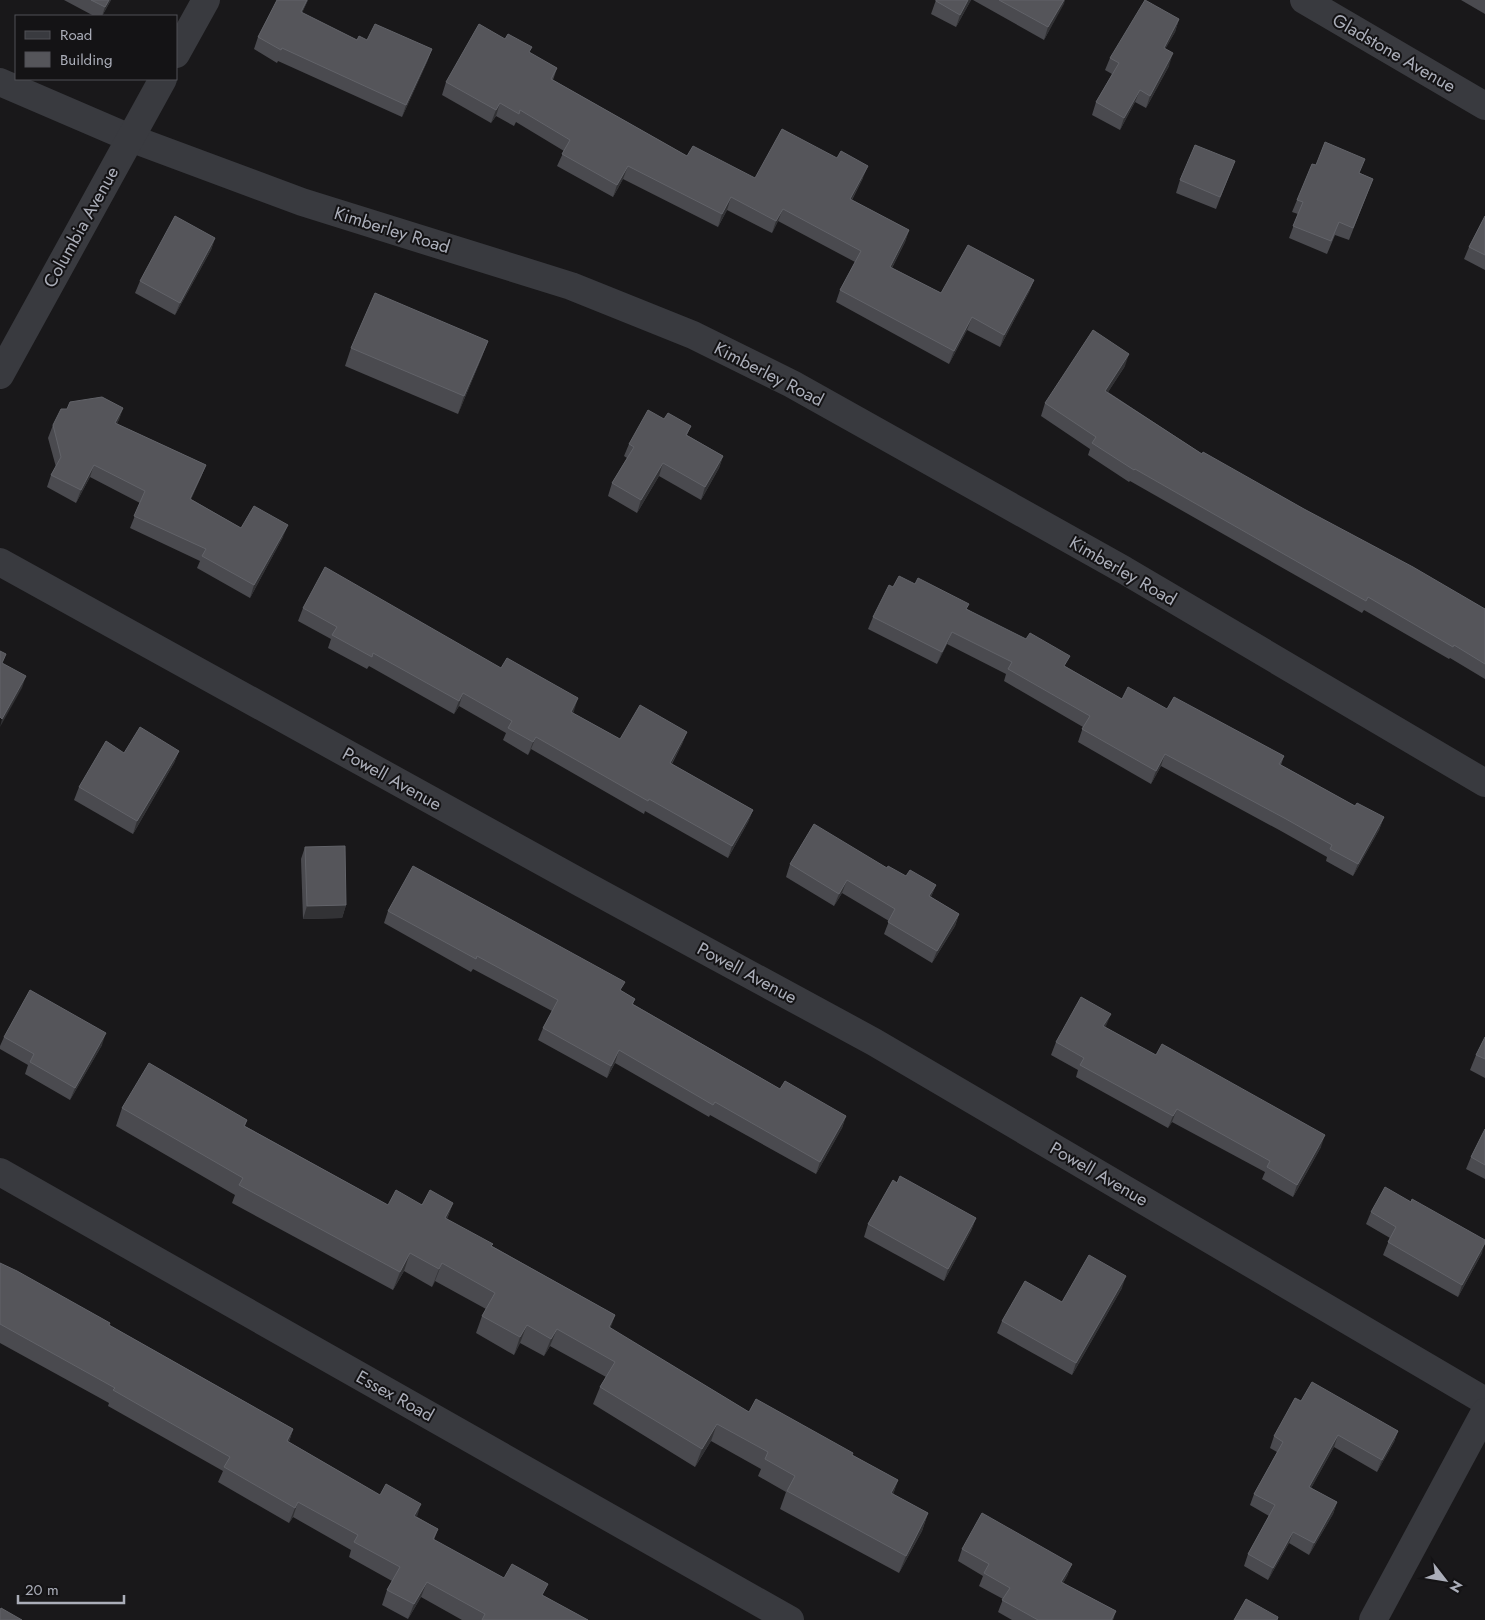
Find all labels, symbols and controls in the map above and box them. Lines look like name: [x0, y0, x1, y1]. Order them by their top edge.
street label: Gladstone Avenue: [1327, 7, 1461, 99]
legend: [15, 15, 178, 80]
text: Road: [60, 24, 92, 46]
text: Building: [60, 49, 112, 71]
street label: Columbia Avenue: [37, 162, 125, 292]
street label: Kimberley Road: [331, 200, 453, 260]
street label: Kimberley Road: [710, 335, 828, 413]
street label: Kimberley Road: [1065, 530, 1181, 612]
street label: Powell Avenue: [338, 741, 446, 817]
street label: Powell Avenue: [692, 936, 802, 1010]
street label: Powell Avenue: [1045, 1135, 1153, 1213]
street label: Essex Road: [351, 1364, 439, 1428]
north arrow: [1420, 1555, 1470, 1605]
scale bar: [18, 1572, 124, 1604]
text: N: [1445, 1577, 1468, 1597]
text: 20 m: [25, 1579, 59, 1601]

